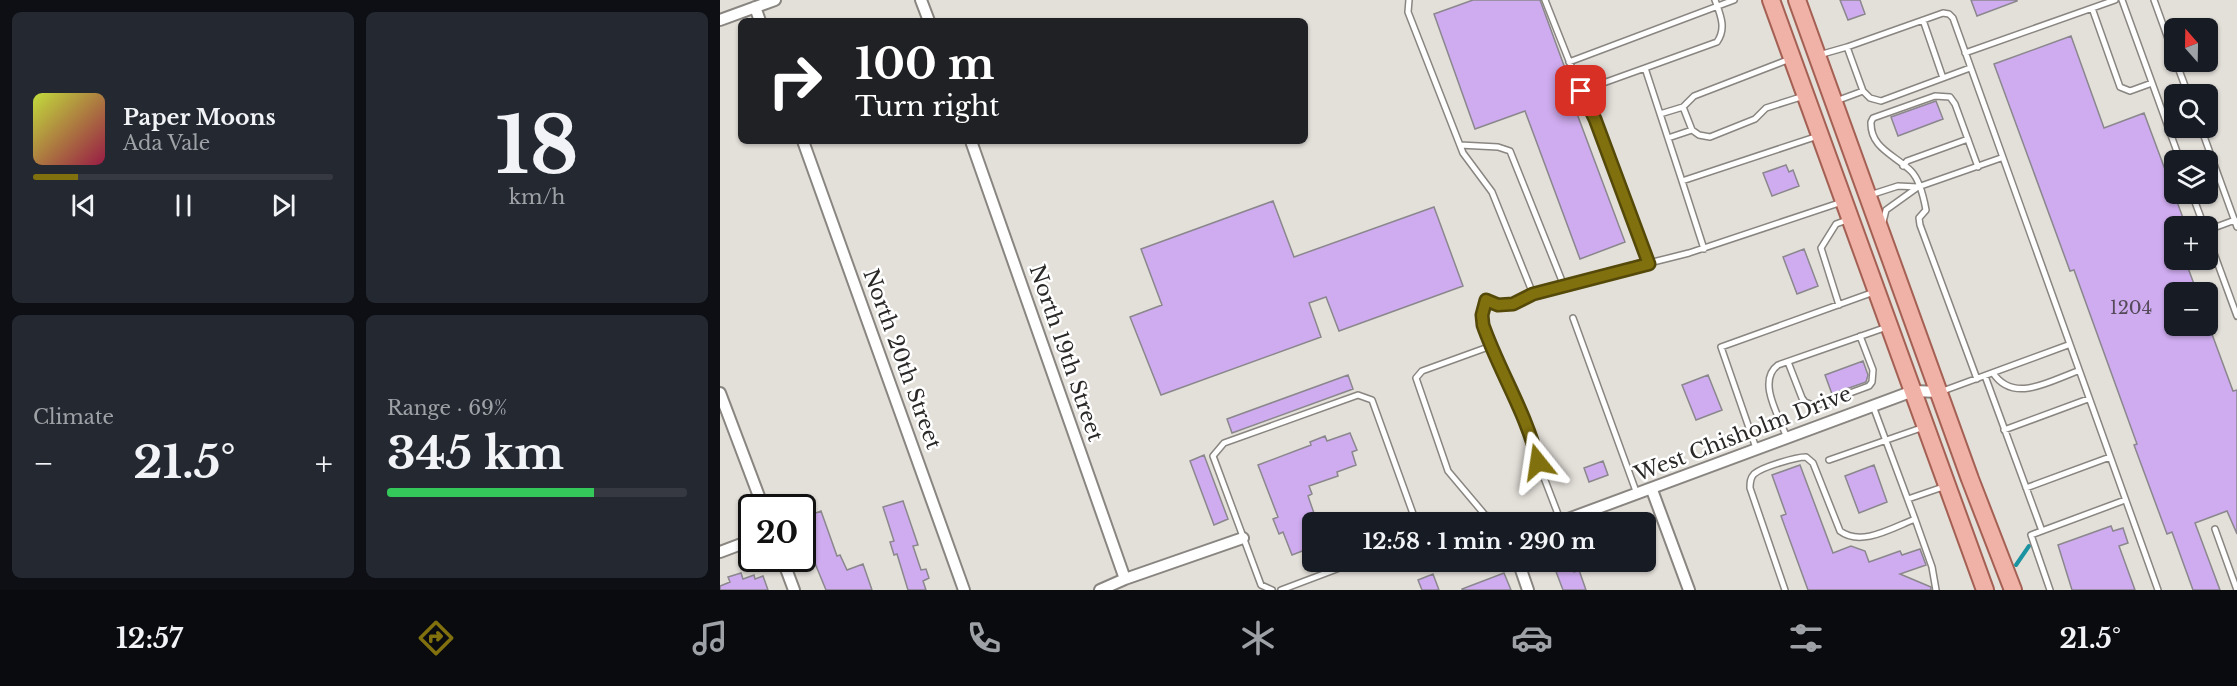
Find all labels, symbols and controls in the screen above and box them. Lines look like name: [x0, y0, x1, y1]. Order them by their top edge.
north arrow: [2164, 18, 2218, 72]
map controls: [2164, 18, 2218, 336]
text: 100 m: [855, 38, 994, 90]
icon: right: [756, 42, 834, 120]
pin: [1555, 65, 1606, 116]
icon: arrive: [1564, 74, 1597, 107]
button: search: [2164, 84, 2218, 138]
text: Turn right: [855, 90, 999, 123]
text: 18: [495, 97, 579, 194]
text: Paper Moons: [123, 104, 276, 131]
text: Ada Vale: [123, 131, 210, 155]
button: layers: [2164, 150, 2218, 204]
text: km/h: [509, 185, 565, 209]
icon: previous: [67, 189, 100, 222]
icon: pause: [167, 189, 200, 222]
icon: next: [267, 189, 300, 222]
button: +: [2164, 216, 2218, 270]
street label: North 19th Street: [1024, 261, 1108, 445]
street label: North 20th Street: [857, 265, 947, 453]
button: −: [2164, 282, 2218, 336]
house number: 1204: [2110, 297, 2152, 319]
street label: West Chisholm Drive: [1630, 381, 1855, 488]
text: Range · 69%: [387, 396, 507, 420]
text: Climate: [33, 405, 114, 429]
text: 345 km: [387, 425, 564, 481]
position arrow: [1506, 430, 1570, 494]
text: 21.5°: [133, 434, 236, 490]
text: −: [33, 443, 54, 484]
text: +: [315, 443, 333, 484]
speed limit sign: 20: [738, 494, 816, 572]
text: 12:58 · 1 min · 290 m: [1363, 528, 1595, 555]
icon: directions: [415, 617, 457, 659]
icon: music: [689, 617, 731, 659]
icon: phone: [963, 617, 1005, 659]
icon: climate: [1237, 617, 1279, 659]
icon: car: [1511, 617, 1553, 659]
icon: filters: [1785, 617, 1827, 659]
text: 12:57: [116, 622, 183, 655]
text: 21.5°: [2059, 622, 2121, 655]

